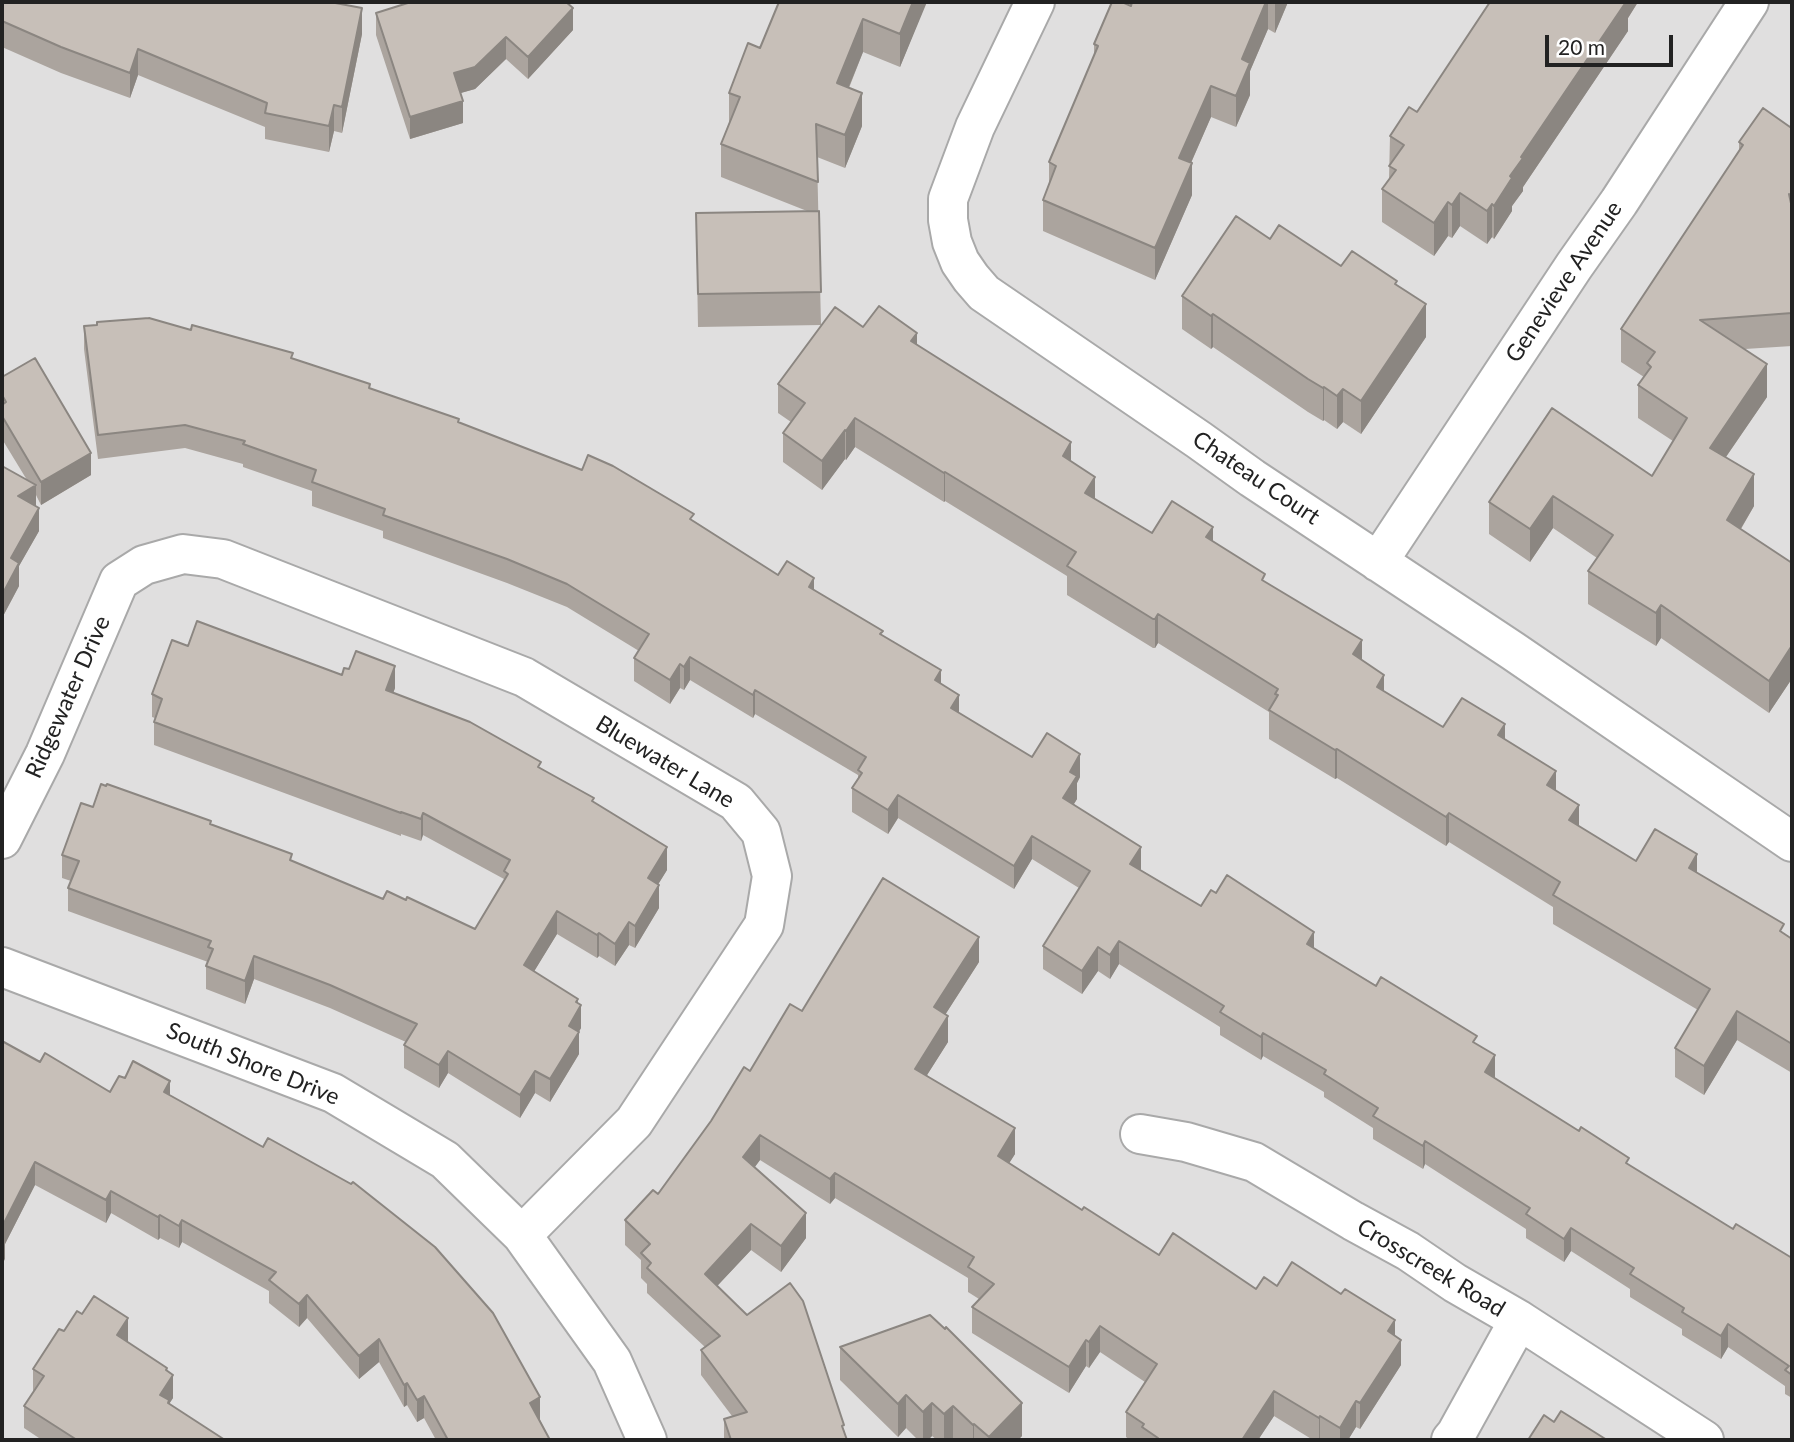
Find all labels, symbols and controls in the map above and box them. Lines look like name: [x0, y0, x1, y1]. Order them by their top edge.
scale bar: [1549, 21, 1677, 65]
text: 20 m: [1558, 34, 1605, 59]
street label: Genevieve Avenue: [1500, 196, 1628, 368]
street label: Chateau Court: [1187, 425, 1325, 531]
street label: Ridgewater Drive: [20, 611, 116, 783]
street label: Bluewater Lane: [591, 710, 739, 814]
street label: South Shore Drive: [162, 1017, 344, 1111]
street label: Crosscreek Road: [1352, 1213, 1510, 1323]

